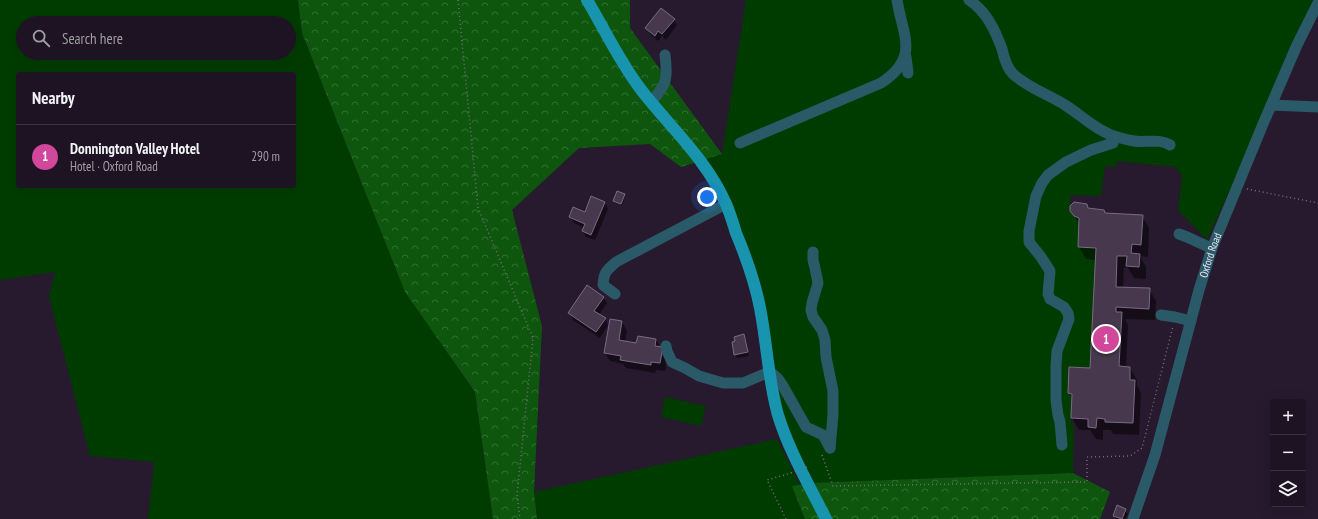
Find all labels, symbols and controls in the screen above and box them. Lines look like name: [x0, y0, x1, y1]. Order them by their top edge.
search box: [16, 16, 296, 60]
icon: search: [30, 27, 52, 49]
text: Search here: [62, 29, 123, 48]
text: Nearby: [32, 87, 75, 109]
text: Donnington Valley Hotel: [70, 139, 200, 158]
text: 1: [42, 148, 48, 165]
text: 290 m: [251, 148, 280, 165]
text: Hotel · Oxford Road: [70, 158, 158, 175]
your location: [697, 187, 717, 207]
street label: Oxford Road: [1196, 230, 1225, 279]
pin: 1: [1093, 324, 1119, 354]
map controls: [1270, 399, 1306, 507]
button: +: [1270, 399, 1306, 435]
button: −: [1270, 435, 1306, 471]
button: layers: [1270, 471, 1306, 507]

